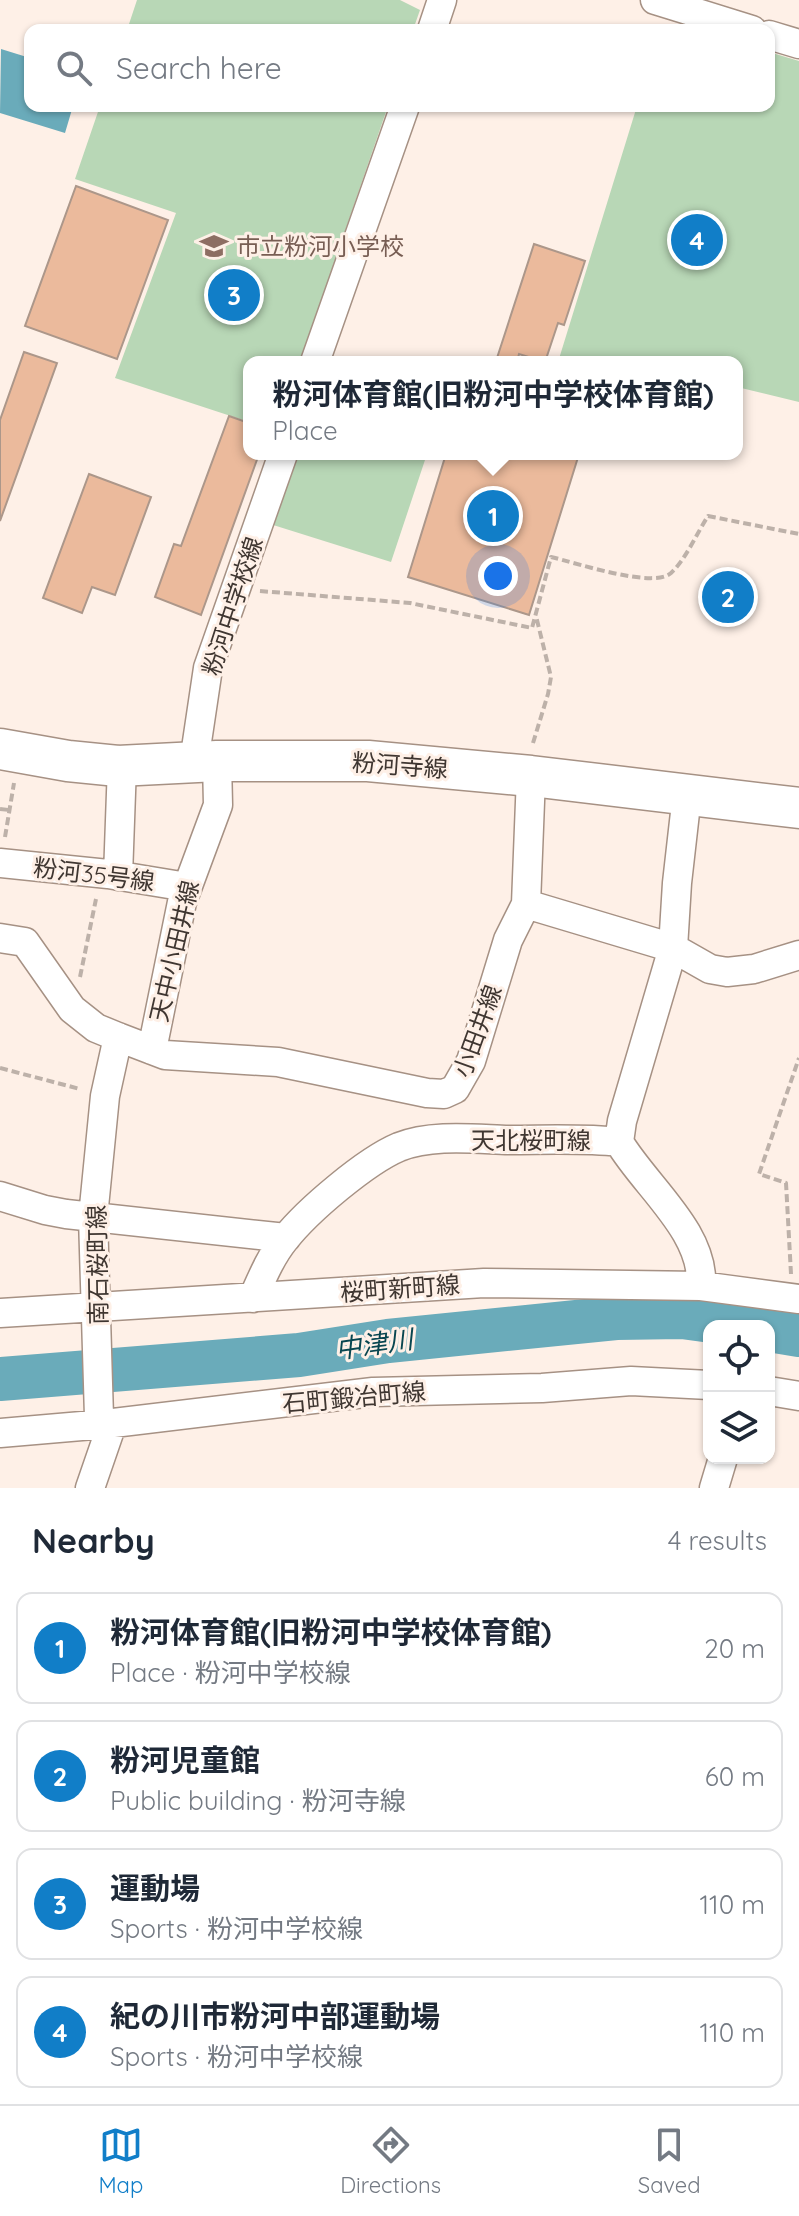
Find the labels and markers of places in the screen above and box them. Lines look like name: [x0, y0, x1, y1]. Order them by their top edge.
pin: 4: [671, 210, 723, 270]
school or university icon: 市立粉河小学校: [199, 231, 229, 261]
place label: 市立粉河小学校: [236, 231, 404, 261]
pin: 3: [208, 265, 260, 325]
pin: 1: [467, 486, 519, 546]
pin: 2: [702, 567, 754, 627]

